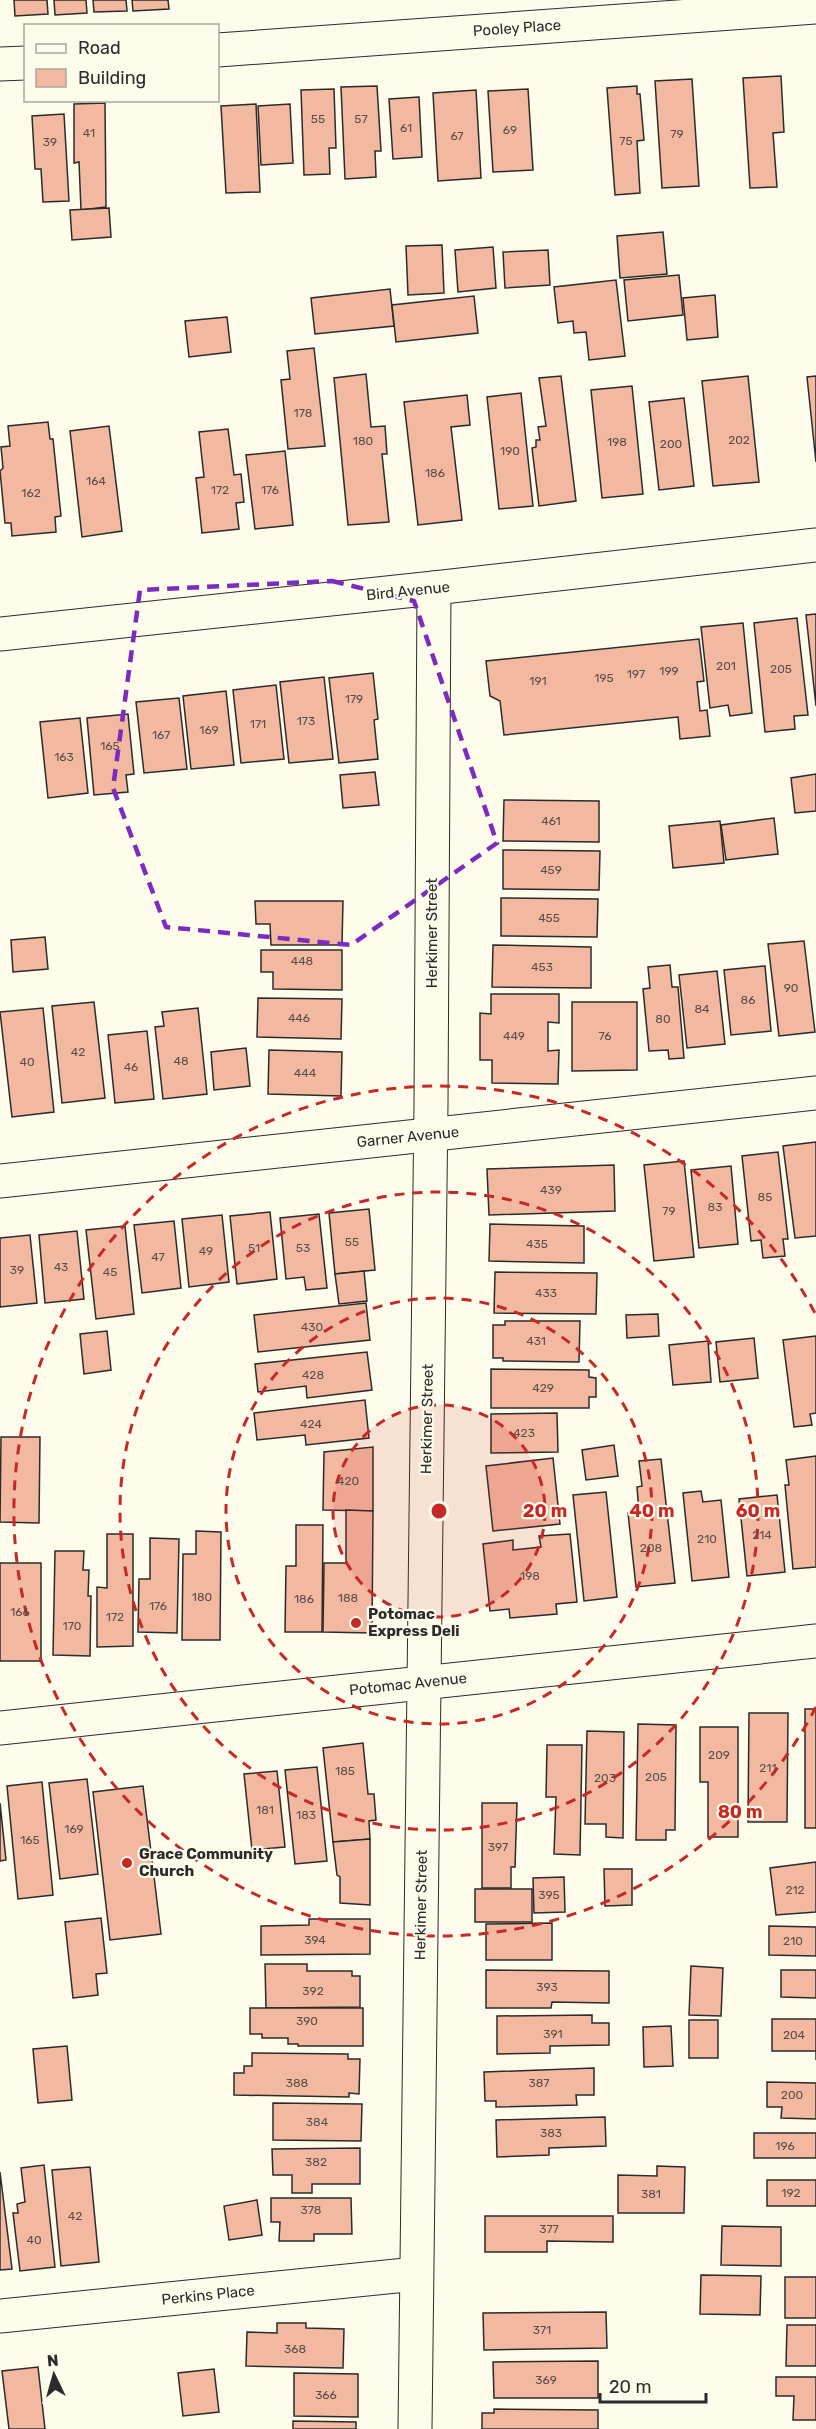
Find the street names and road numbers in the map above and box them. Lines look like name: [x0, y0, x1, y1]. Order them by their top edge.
street label: Pooley Place: [472, 16, 562, 40]
street label: Bird Avenue: [365, 578, 451, 604]
street label: Herkimer Street: [423, 878, 441, 988]
street label: Garner Avenue: [356, 1123, 460, 1151]
street label: Herkimer Street: [417, 1364, 437, 1474]
street label: Potomac Avenue: [348, 1669, 468, 1699]
street label: Herkimer Street: [411, 1850, 431, 1960]
street label: Perkins Place: [160, 2281, 256, 2309]

